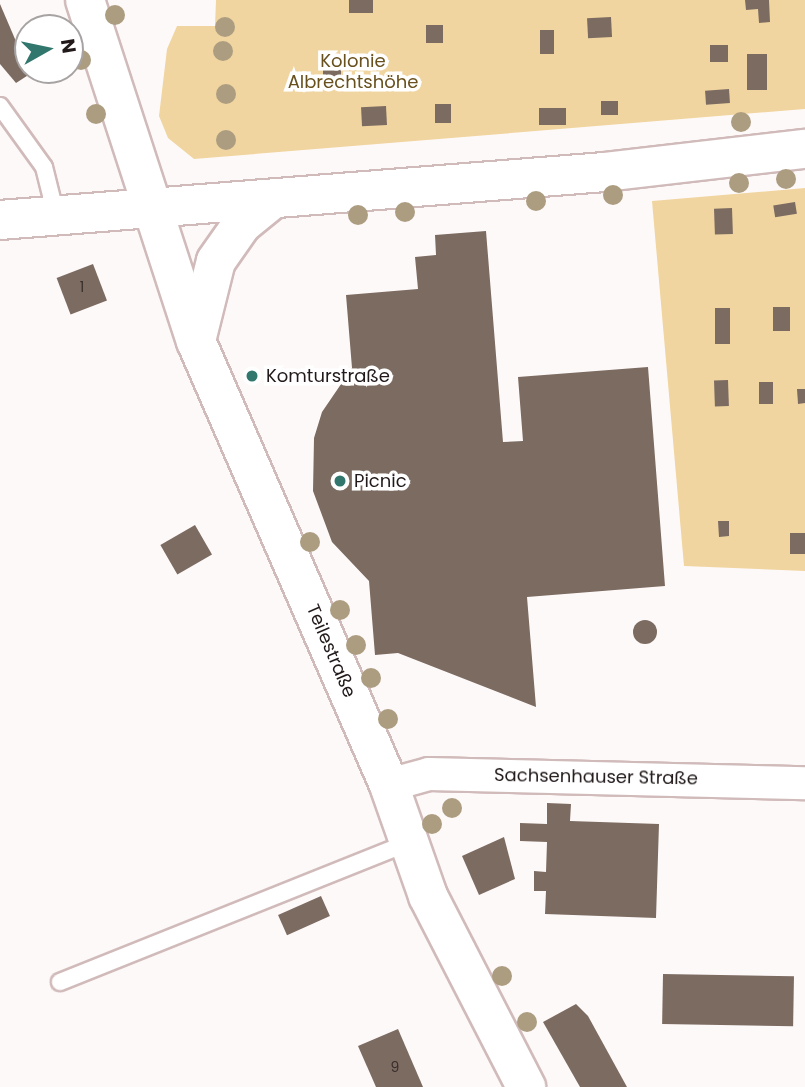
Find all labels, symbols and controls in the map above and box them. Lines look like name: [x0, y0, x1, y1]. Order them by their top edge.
north arrow: [14, 14, 84, 84]
text: N: [54, 37, 83, 55]
park label: Kolonie Albrechtshöhe: [288, 51, 418, 94]
house number: 1: [80, 279, 84, 295]
place label: Komturstraße: [266, 365, 390, 387]
marker: Komturstraße: [244, 368, 260, 384]
place label: Picnic: [354, 470, 407, 492]
marker: Picnic: [332, 473, 348, 489]
street label: Teilestraße: [302, 601, 360, 701]
street label: Sachsenhauser Straße: [494, 764, 698, 790]
house number: 9: [391, 1059, 399, 1075]

